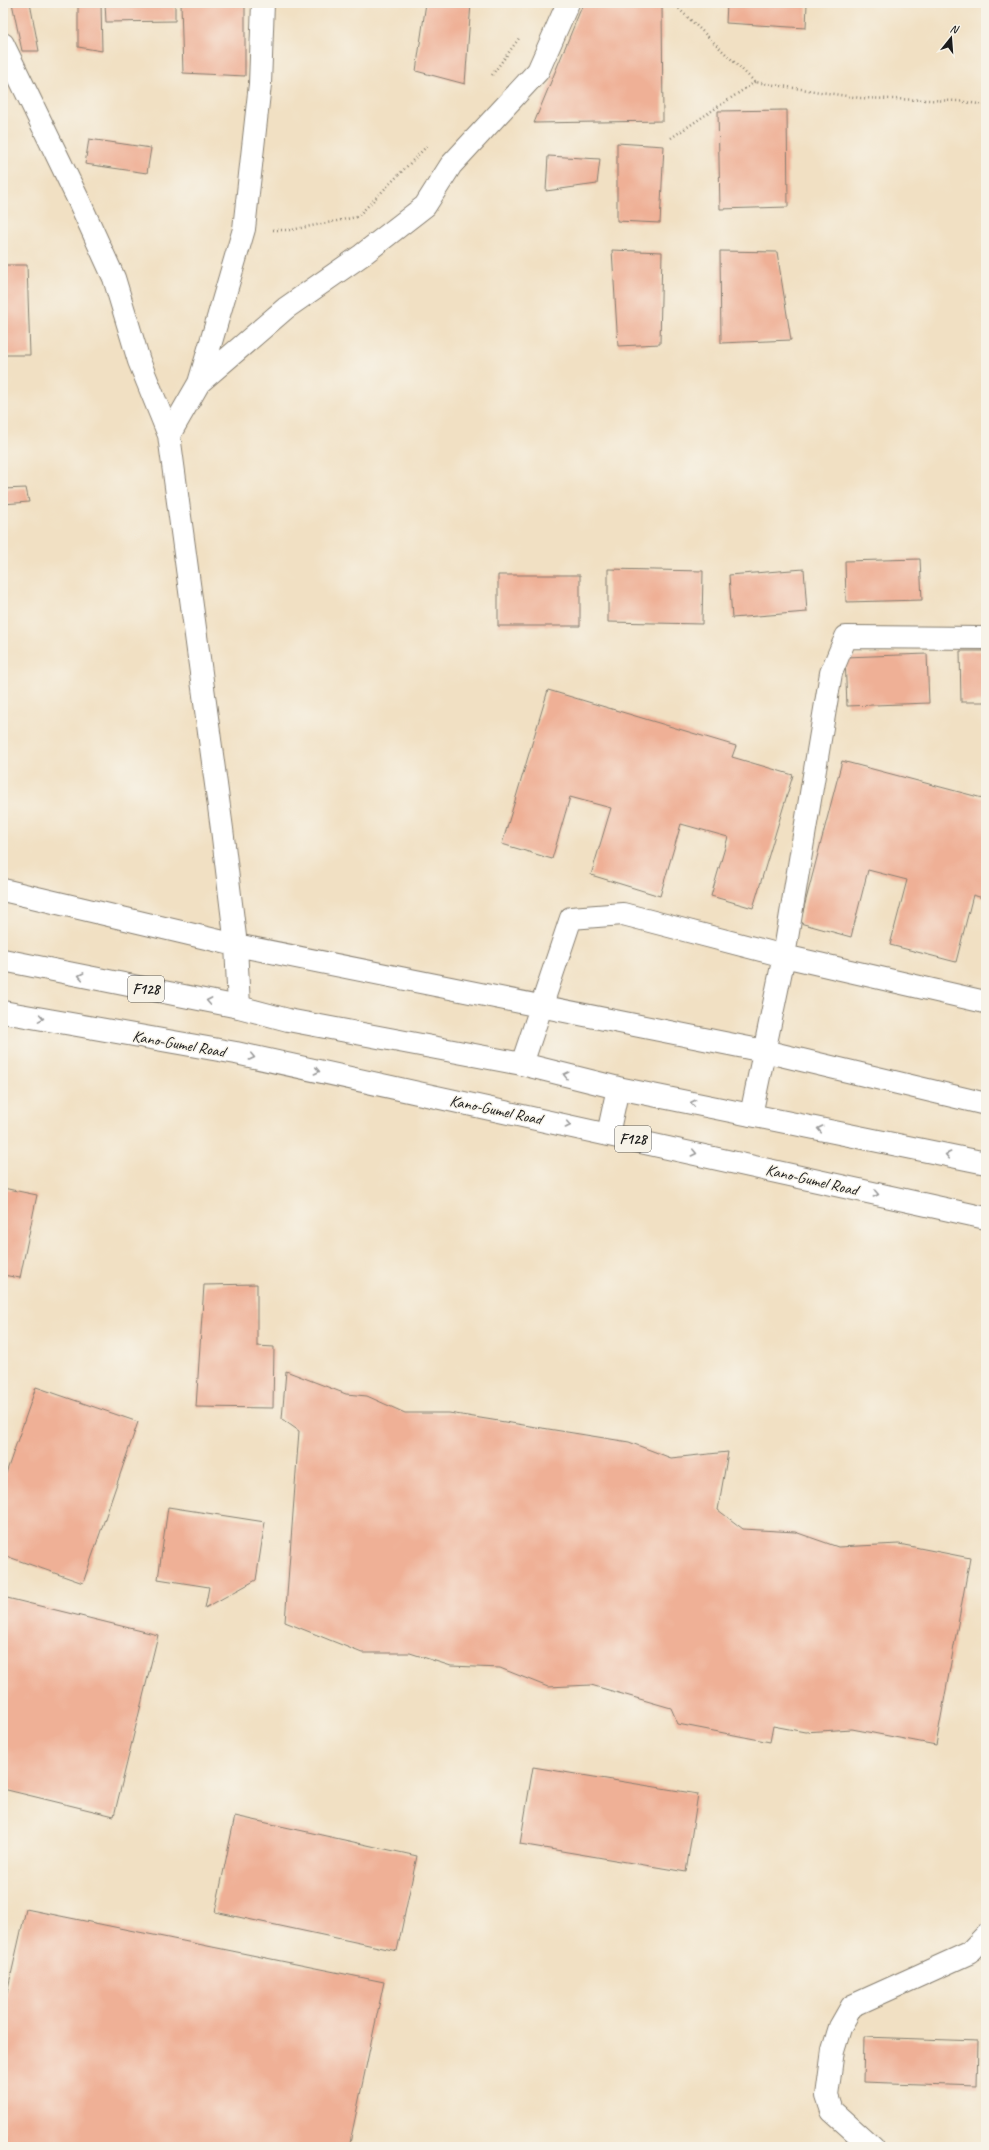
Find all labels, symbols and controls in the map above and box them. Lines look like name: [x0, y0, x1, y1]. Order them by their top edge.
north arrow: [931, 18, 971, 58]
text: N: [949, 21, 961, 37]
one-way arrow: [78, 972, 85, 980]
road number: F128: [128, 976, 164, 1002]
one-way arrow: [206, 998, 212, 1006]
one-way arrow: [38, 1014, 45, 1022]
street label: Kano-Gumel Road: [131, 1026, 229, 1062]
one-way arrow: [249, 1052, 255, 1060]
one-way arrow: [314, 1067, 320, 1075]
one-way arrow: [563, 1072, 569, 1080]
street label: Kano-Gumel Road: [448, 1090, 546, 1130]
one-way arrow: [690, 1099, 696, 1108]
one-way arrow: [564, 1120, 571, 1128]
one-way arrow: [817, 1125, 824, 1133]
road number: F128: [615, 1126, 651, 1152]
one-way arrow: [691, 1149, 698, 1157]
one-way arrow: [945, 1151, 951, 1160]
street label: Kano-Gumel Road: [764, 1160, 862, 1201]
one-way arrow: [873, 1189, 879, 1197]

